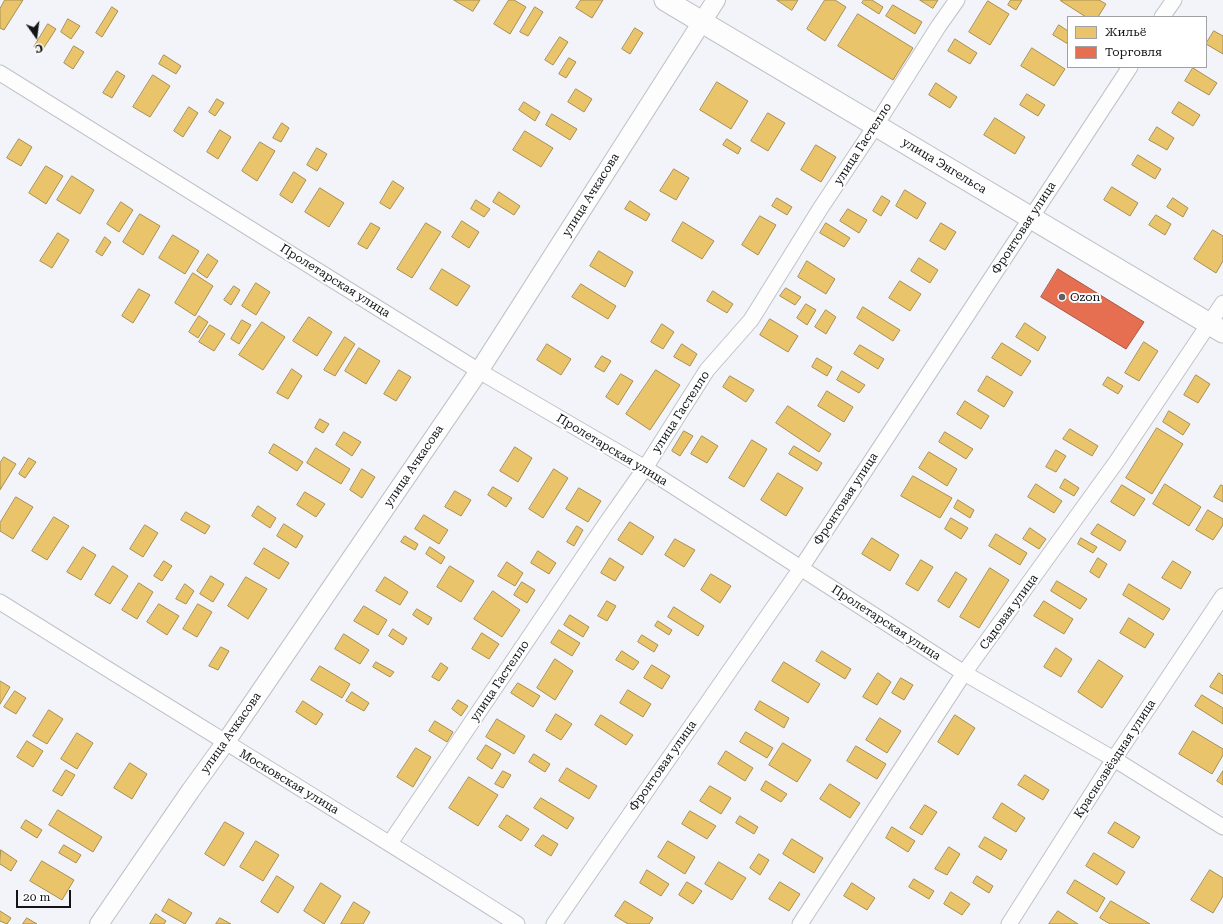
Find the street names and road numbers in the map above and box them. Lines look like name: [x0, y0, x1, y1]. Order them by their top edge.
street label: улица Гастелло: [831, 100, 895, 188]
street label: улица Энгельса: [899, 135, 989, 197]
street label: улица Ачкасова: [560, 151, 622, 239]
street label: Фронтовая улица: [989, 179, 1059, 277]
street label: Пролетарская улица: [277, 241, 393, 321]
street label: улица Гастелло: [649, 368, 713, 456]
street label: Пролетарская улица: [554, 411, 670, 489]
street label: улица Ачкасова: [381, 422, 447, 510]
street label: Фронтовая улица: [811, 450, 881, 548]
street label: Садовая улица: [977, 571, 1041, 653]
street label: Пролетарская улица: [829, 582, 943, 664]
street label: улица Гастелло: [467, 638, 533, 724]
street label: улица Ачкасова: [198, 690, 264, 776]
street label: Краснозвёздная улица: [1071, 697, 1159, 821]
street label: Фронтовая улица: [626, 718, 700, 814]
street label: Московская улица: [237, 747, 341, 817]

